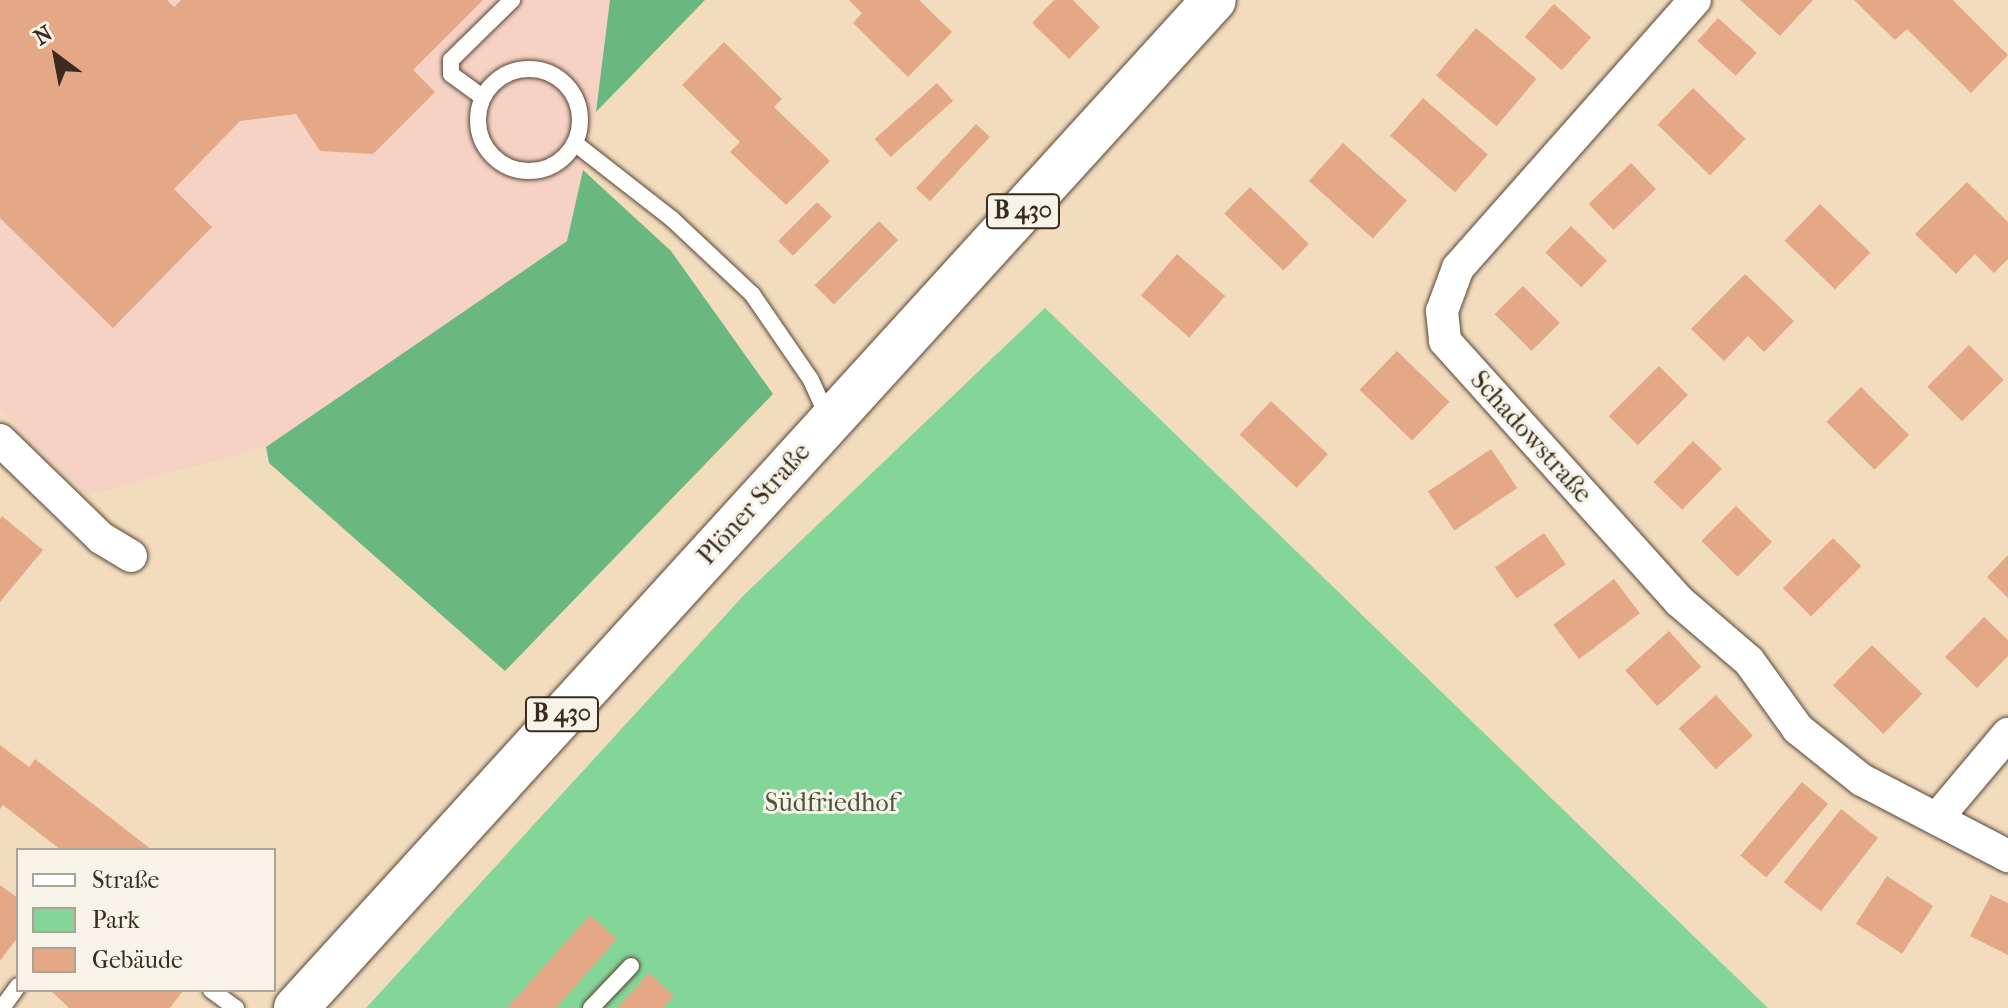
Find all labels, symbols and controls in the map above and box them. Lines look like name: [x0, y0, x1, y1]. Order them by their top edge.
north arrow: [16, 16, 96, 96]
text: N: [29, 20, 57, 51]
road number: B 430: [985, 191, 1061, 231]
street label: Schadowstraße: [1464, 365, 1598, 509]
street label: Plöner Straße: [691, 437, 817, 571]
road number: B 430: [524, 694, 600, 734]
park label: Südfriedhof: [765, 787, 897, 819]
legend: [16, 848, 276, 992]
text: Straße: [92, 866, 159, 894]
text: Park: [92, 906, 140, 934]
text: Gebäude: [92, 946, 183, 974]

